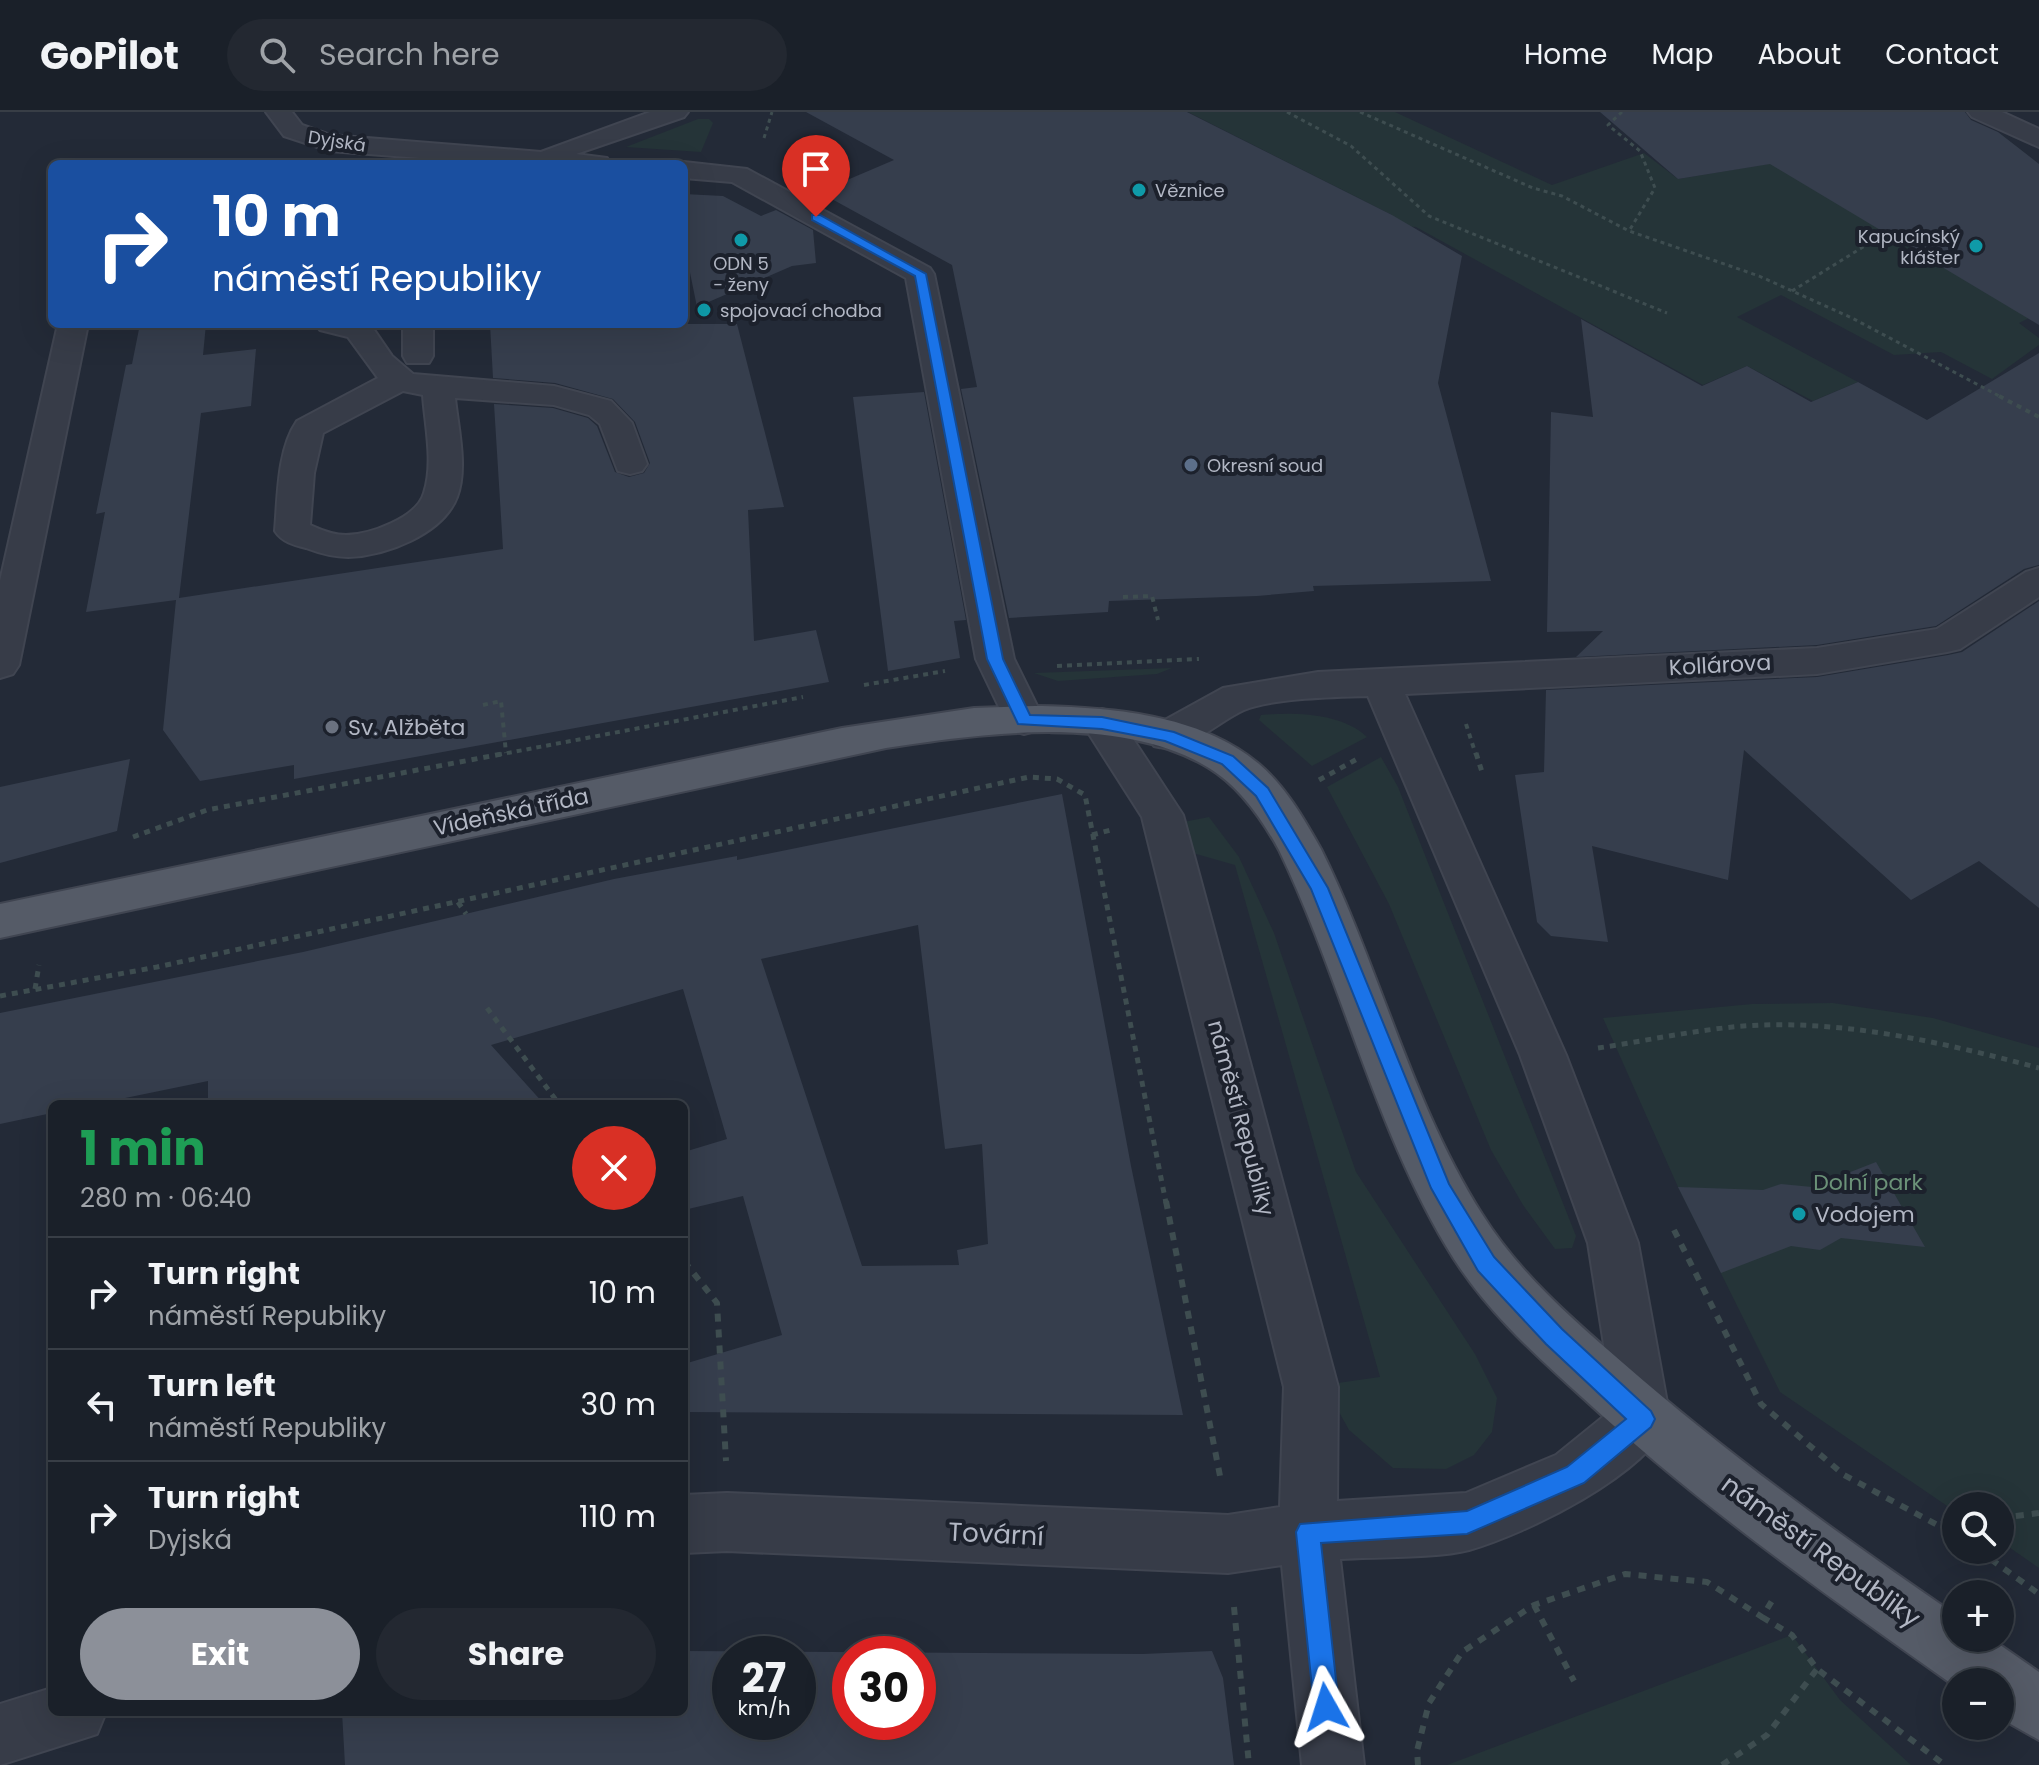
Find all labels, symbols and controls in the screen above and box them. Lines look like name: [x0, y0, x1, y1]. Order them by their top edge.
search box: [227, 19, 787, 91]
text: GoPilot: [40, 29, 179, 82]
icon: search: [255, 33, 299, 77]
text: Search here: [319, 33, 500, 76]
text: Home: [1524, 35, 1607, 74]
text: Map: [1651, 35, 1713, 74]
text: About: [1757, 35, 1841, 74]
text: Contact: [1885, 35, 1999, 74]
street label: Dyjská: [306, 124, 368, 158]
pin: [782, 135, 850, 217]
icon: arrive: [794, 147, 838, 191]
text: 10 m: [212, 177, 341, 256]
place label: Věznice: [1155, 178, 1225, 203]
marker: Věznice: [1130, 181, 1148, 199]
icon: right: [80, 192, 184, 296]
place label: Kapucínský klášter: [1858, 224, 1960, 270]
marker: ODN 5 - ženy: [732, 231, 750, 249]
marker: Kapucínský klášter: [1967, 237, 1985, 255]
place label: ODN 5 - ženy: [713, 251, 769, 297]
text: náměstí Republiky: [212, 253, 542, 304]
place label: spojovací chodba: [720, 298, 882, 323]
marker: spojovací chodba: [695, 301, 713, 319]
place label: Okresní soud: [1207, 453, 1323, 478]
marker: Okresní soud: [1182, 456, 1200, 474]
street label: Kollárova: [1668, 647, 1772, 683]
place label: Sv. Alžběta: [348, 712, 465, 743]
marker: Sv. Alžběta: [323, 718, 341, 736]
street label: Vídeňská třída: [431, 780, 591, 844]
street label: náměstí Republiky: [1200, 1017, 1282, 1220]
text: 1 min: [80, 1115, 206, 1182]
button: close: [572, 1126, 656, 1210]
park label: Dolní park: [1813, 1167, 1924, 1198]
text: 280 m · 06:40: [80, 1180, 252, 1216]
place label: Vodojem: [1815, 1199, 1915, 1230]
marker: Vodojem: [1790, 1205, 1808, 1223]
text: Turn right: [148, 1252, 300, 1295]
icon: right: [80, 1271, 124, 1315]
text: 10 m: [589, 1271, 656, 1314]
text: náměstí Republiky: [148, 1298, 386, 1334]
text: Turn left: [148, 1364, 276, 1407]
icon: left: [80, 1383, 124, 1427]
text: 30 m: [581, 1383, 656, 1426]
text: náměstí Republiky: [148, 1410, 386, 1446]
street label: náměstí Republiky: [1714, 1466, 1928, 1636]
text: Turn right: [148, 1476, 300, 1519]
map controls: [1942, 1492, 2014, 1740]
button: search: [1942, 1492, 2014, 1564]
icon: right: [80, 1495, 124, 1539]
text: 110 m: [579, 1495, 656, 1538]
street label: Tovární: [947, 1514, 1045, 1554]
text: Dyjská: [148, 1522, 232, 1558]
button: +: [1942, 1580, 2014, 1652]
button: Exit: [80, 1608, 360, 1700]
button: Share: [376, 1608, 656, 1700]
speed limit sign: 30: [832, 1636, 936, 1740]
text: 27: [742, 1650, 786, 1706]
position arrow: [1284, 1665, 1368, 1749]
button: −: [1942, 1668, 2014, 1740]
text: km/h: [737, 1694, 791, 1722]

